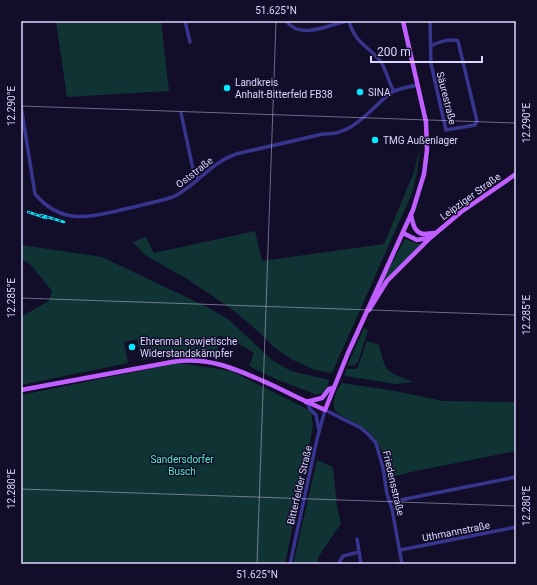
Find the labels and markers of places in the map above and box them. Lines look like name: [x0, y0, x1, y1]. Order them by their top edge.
place label: Landkreis Anhalt-Bitterfeld FB38: [235, 77, 333, 100]
marker: Landkreis Anhalt-Bitterfeld FB38: [222, 83, 232, 93]
marker: SINA: [355, 87, 365, 97]
place label: SINA: [368, 87, 391, 98]
marker: TMG Außenlager: [370, 135, 380, 145]
place label: TMG Außenlager: [383, 135, 459, 146]
place label: Ehrenmal sowjetische Widerstandskämpfer: [140, 336, 237, 359]
marker: Ehrenmal sowjetische Widerstandskämpfer: [127, 342, 137, 352]

